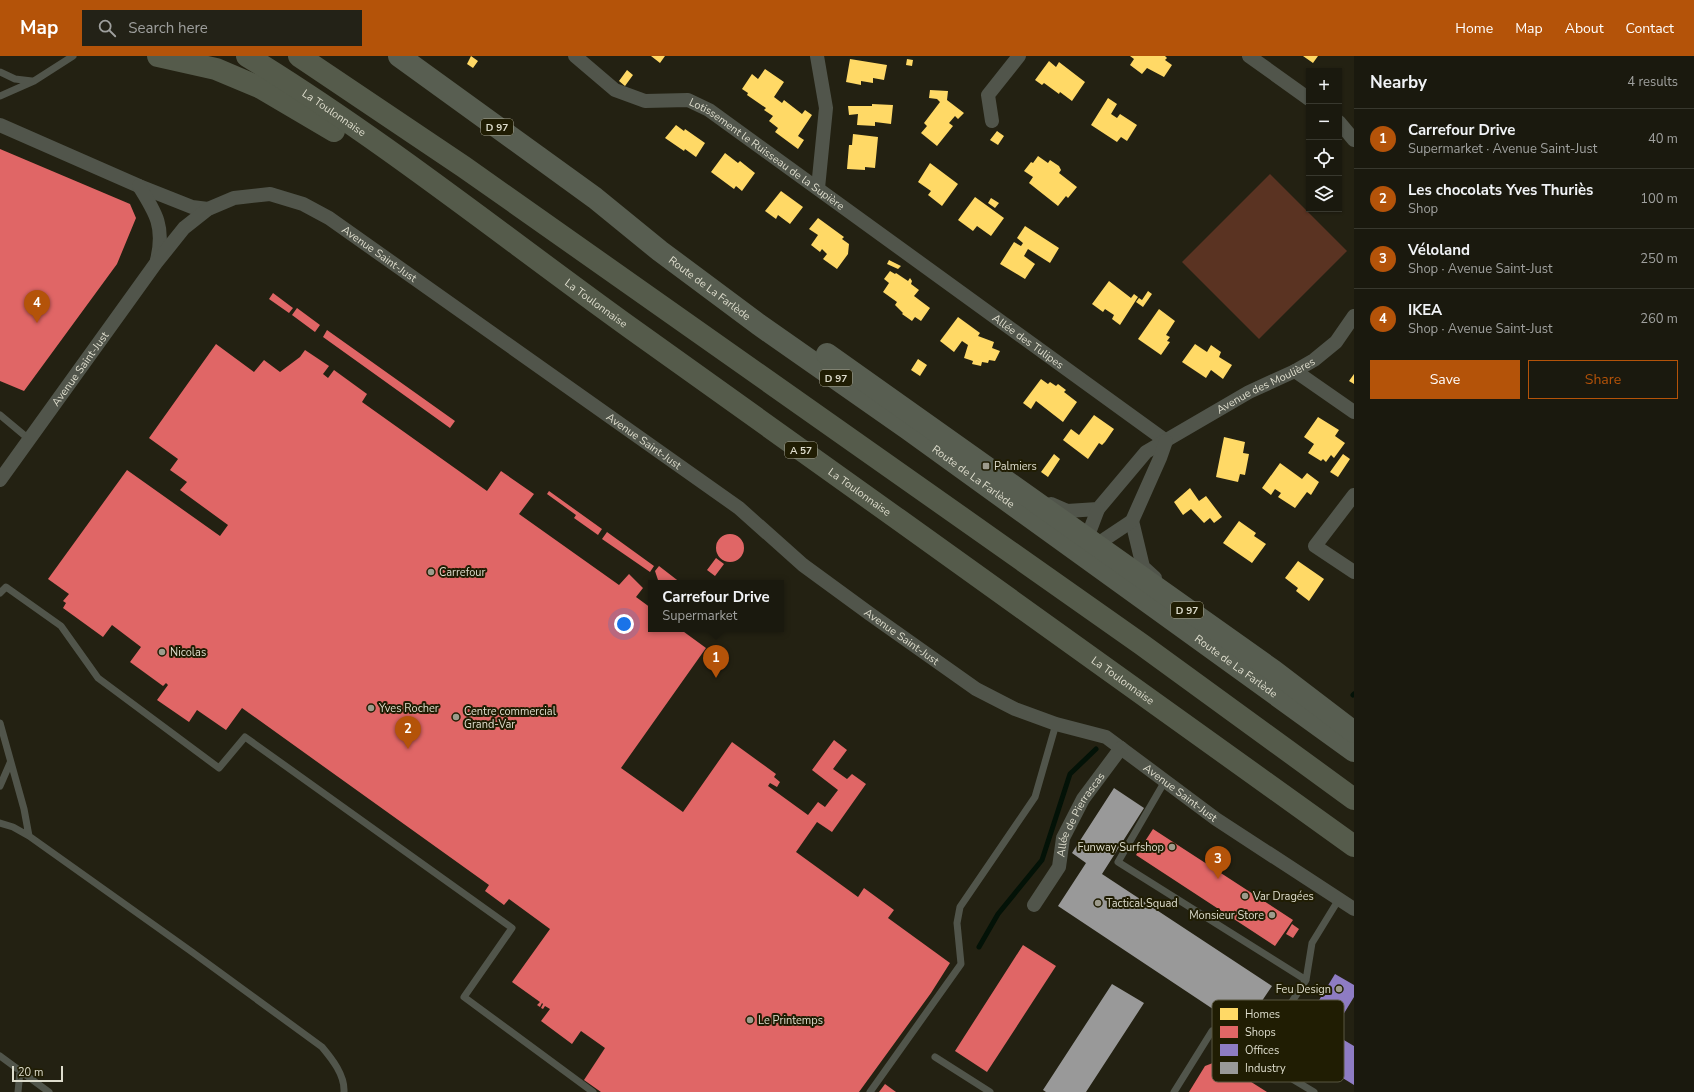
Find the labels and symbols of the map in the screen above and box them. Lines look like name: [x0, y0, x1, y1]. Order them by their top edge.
street label: La Toulonnaise: [299, 86, 369, 140]
street label: Lotissement le Ruisseau de la Supière: [686, 95, 847, 214]
road number: D 97: [481, 119, 513, 135]
street label: Avenue Saint-Just: [339, 222, 420, 286]
street label: Route de La Farlède: [665, 253, 754, 324]
street label: La Toulonnaise: [562, 275, 630, 331]
pin: 4: [24, 290, 50, 323]
street label: Allée des Tulipes: [989, 311, 1067, 373]
street label: Avenue Saint-Just: [48, 329, 112, 409]
street label: Avenue des Moulières: [1214, 354, 1318, 417]
road number: D 97: [820, 370, 852, 386]
street label: Avenue Saint-Just: [603, 409, 684, 473]
road number: A 57: [785, 442, 817, 458]
street label: Route de La Farlède: [929, 442, 1018, 512]
place label: Palmiers: [994, 459, 1037, 474]
marker: Palmiers: [981, 461, 991, 471]
street label: La Toulonnaise: [825, 464, 894, 520]
place label: Carrefour: [439, 565, 486, 580]
marker: Carrefour: [426, 567, 436, 577]
road number: D 97: [1171, 602, 1203, 618]
street label: Avenue Saint-Just: [861, 605, 942, 669]
your location: [614, 614, 634, 634]
street label: Route de La Farlède: [1191, 631, 1280, 701]
place label: Nicolas: [170, 645, 206, 660]
pin: 1: [703, 645, 729, 678]
marker: Nicolas: [157, 647, 167, 657]
street label: La Toulonnaise: [1088, 653, 1157, 708]
place label: Yves Rocher: [378, 701, 439, 716]
marker: Yves Rocher: [366, 703, 376, 713]
place label: Centre commercial Grand-Var: [464, 704, 557, 732]
marker: Centre commercial Grand-Var: [451, 712, 461, 722]
pin: 2: [395, 716, 421, 749]
street label: Avenue Saint-Just: [1140, 760, 1220, 826]
street label: Allée de Pierrascas: [1053, 769, 1108, 858]
place label: Funway Surfshop: [1077, 840, 1164, 855]
marker: Funway Surfshop: [1167, 842, 1177, 852]
pin: 3: [1205, 846, 1231, 879]
place label: Var Dragées: [1252, 889, 1314, 904]
marker: Var Dragées: [1240, 891, 1250, 901]
place label: Tactical Squad: [1106, 896, 1178, 911]
marker: Tactical Squad: [1093, 898, 1103, 908]
place label: Monsieur Store: [1189, 908, 1264, 923]
marker: Monsieur Store: [1267, 910, 1277, 920]
place label: Feu Design: [1276, 982, 1331, 997]
marker: Feu Design: [1334, 984, 1344, 994]
legend: [1212, 1000, 1344, 1082]
text: Homes: [1245, 1007, 1280, 1022]
place label: Le Printemps: [758, 1013, 823, 1028]
marker: Le Printemps: [745, 1015, 755, 1025]
text: Shops: [1245, 1025, 1276, 1040]
text: Offices: [1245, 1043, 1279, 1058]
text: Industry: [1245, 1061, 1286, 1076]
scale bar: [12, 1064, 63, 1083]

